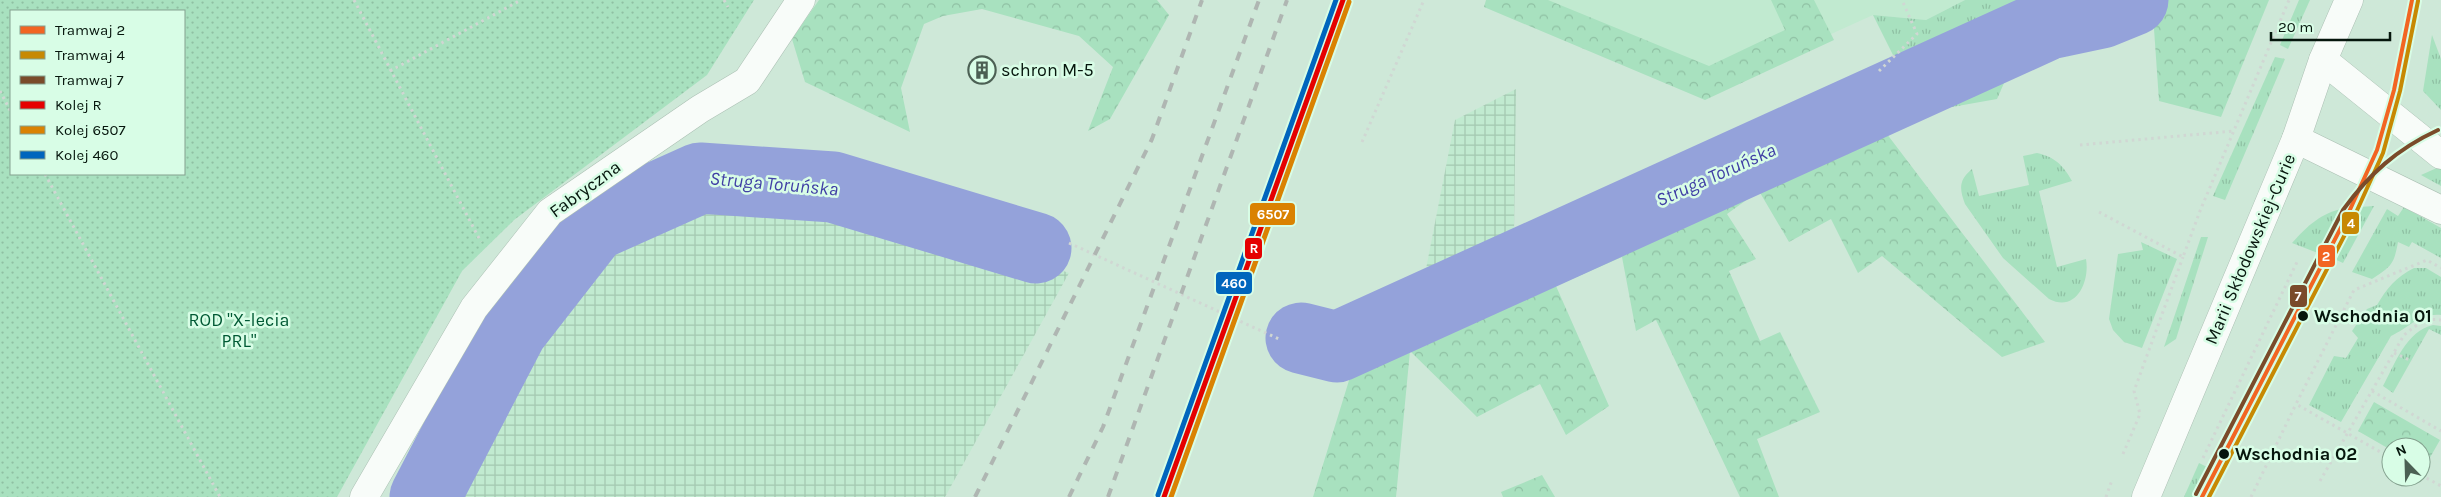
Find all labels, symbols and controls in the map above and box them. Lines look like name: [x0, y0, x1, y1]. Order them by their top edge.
legend: [10, 10, 185, 175]
scale bar: [2271, 10, 2390, 42]
text: 20 m: [2278, 18, 2313, 36]
text: Tramwaj 2: [55, 21, 125, 39]
text: Tramwaj 4: [55, 46, 126, 64]
building icon: schron M-5: [967, 55, 997, 85]
place label: schron M-5: [1001, 59, 1094, 81]
text: Tramwaj 7: [55, 71, 124, 89]
text: Kolej R: [55, 96, 102, 114]
text: Kolej 6507: [55, 121, 125, 139]
water label: Struga Toruńska: [1653, 139, 1779, 211]
text: Kolej 460: [55, 146, 118, 164]
street label: Marii Skłodowskiej-Curie: [2200, 150, 2300, 348]
street label: Fabryczna: [545, 156, 625, 222]
water label: Struga Toruńska: [709, 167, 839, 201]
line badge: 6507: [1249, 202, 1296, 226]
text: 6507: [1257, 206, 1289, 223]
line badge: 4: [2341, 211, 2360, 235]
text: 4: [2347, 215, 2356, 232]
line badge: R: [1244, 237, 1263, 260]
text: R: [1249, 240, 1259, 257]
line badge: 2: [2317, 244, 2336, 268]
text: 2: [2322, 248, 2330, 265]
line badge: 460: [1215, 271, 1253, 295]
text: 460: [1221, 275, 1247, 292]
line badge: 7: [2289, 284, 2308, 308]
text: 7: [2295, 288, 2302, 305]
place label: Wschodnia 01: [2314, 305, 2432, 327]
park label: ROD "X-lecia PRL": [189, 309, 289, 352]
marker: Wschodnia 01: [2296, 309, 2310, 323]
north arrow: [2381, 437, 2431, 487]
text: N: [2393, 441, 2409, 460]
place label: Wschodnia 02: [2235, 443, 2357, 465]
marker: Wschodnia 02: [2217, 447, 2231, 461]

